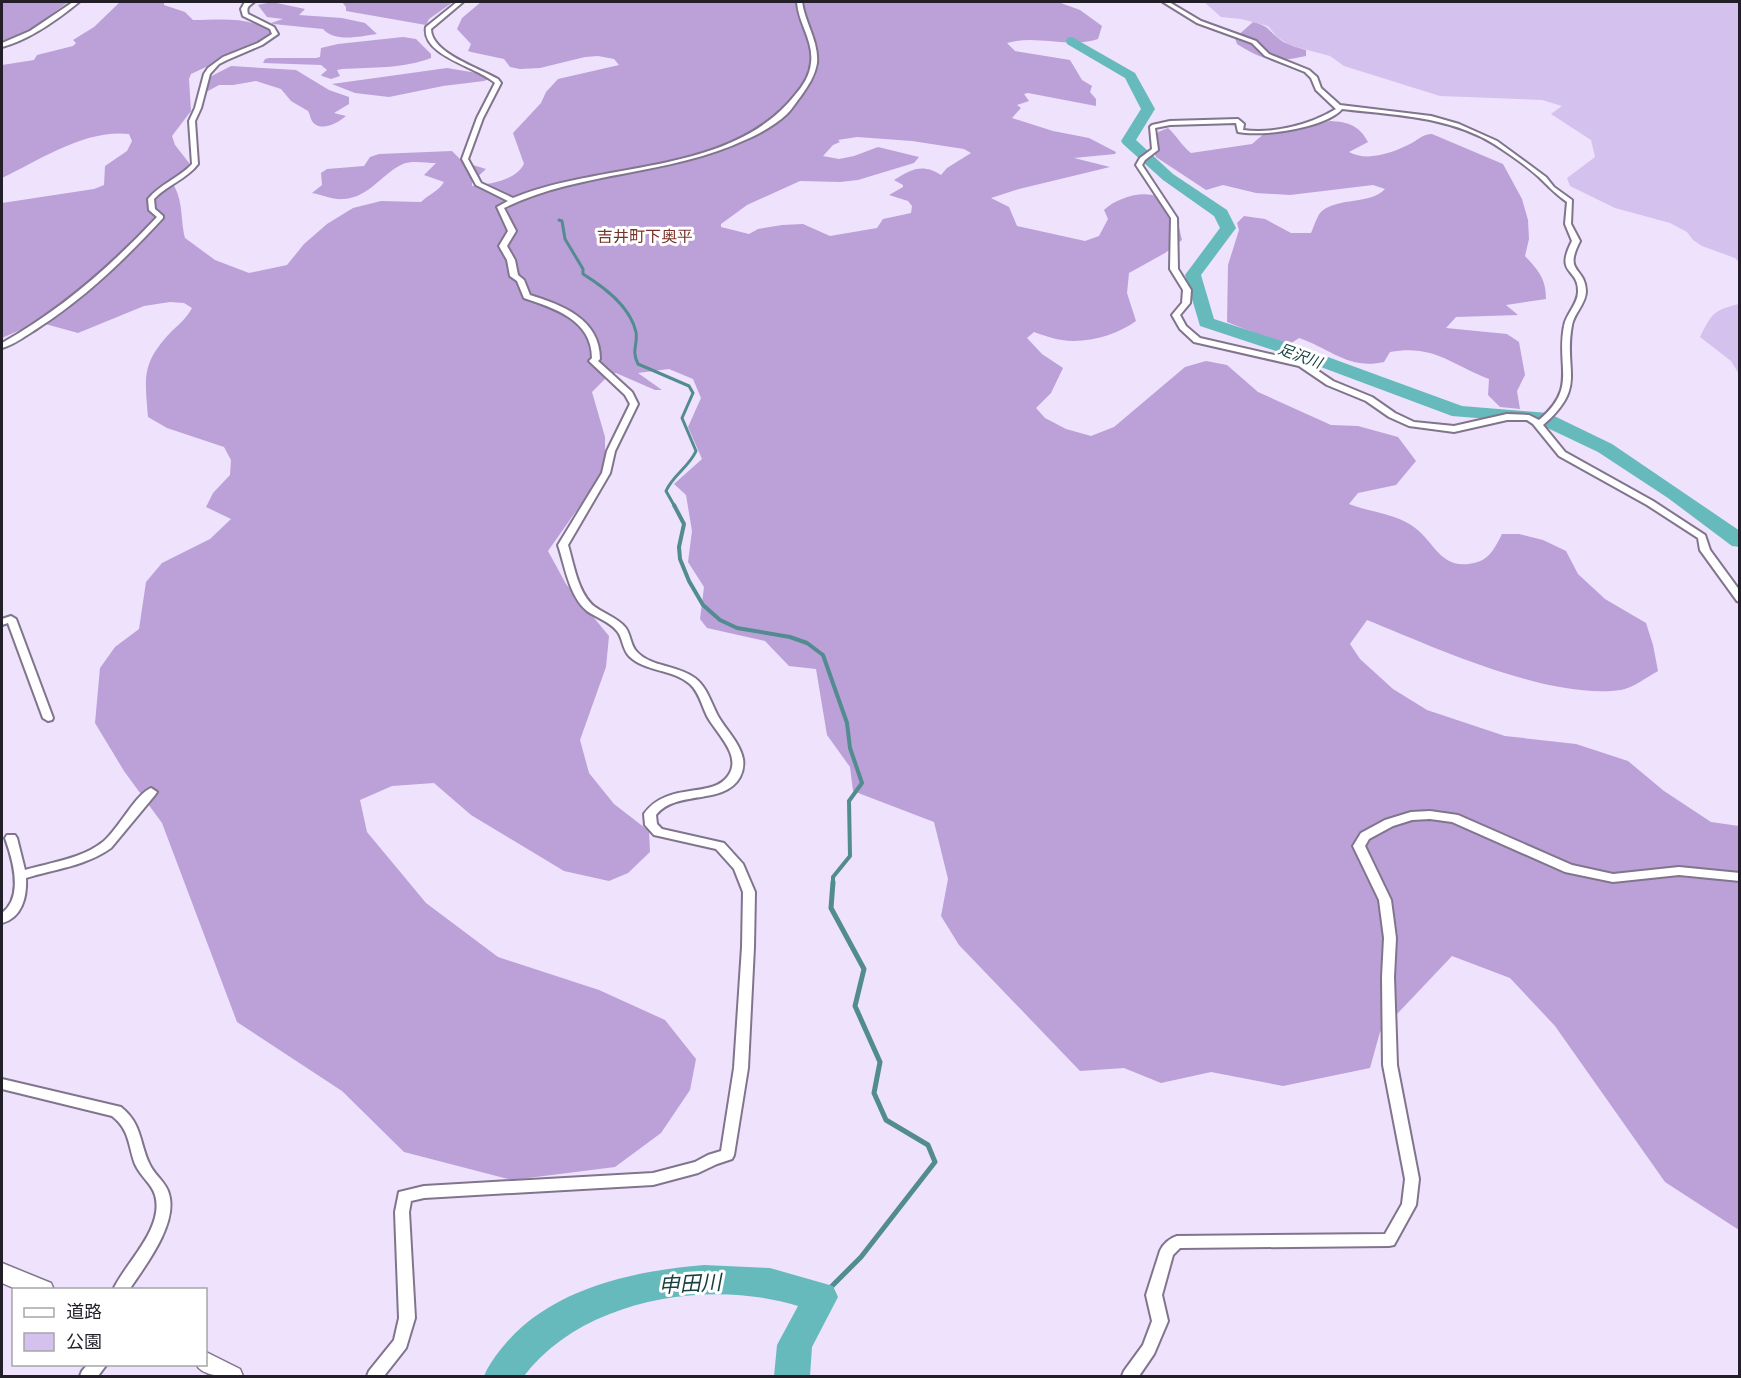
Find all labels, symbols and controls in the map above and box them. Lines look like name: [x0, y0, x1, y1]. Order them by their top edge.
district label: 吉井町下奥平: [597, 225, 693, 247]
water label: 足沢川: [1276, 338, 1327, 373]
water label: 申田川: [658, 1267, 724, 1299]
legend: [12, 1288, 207, 1366]
text: 道路: [66, 1299, 102, 1323]
text: 公園: [66, 1329, 102, 1353]

